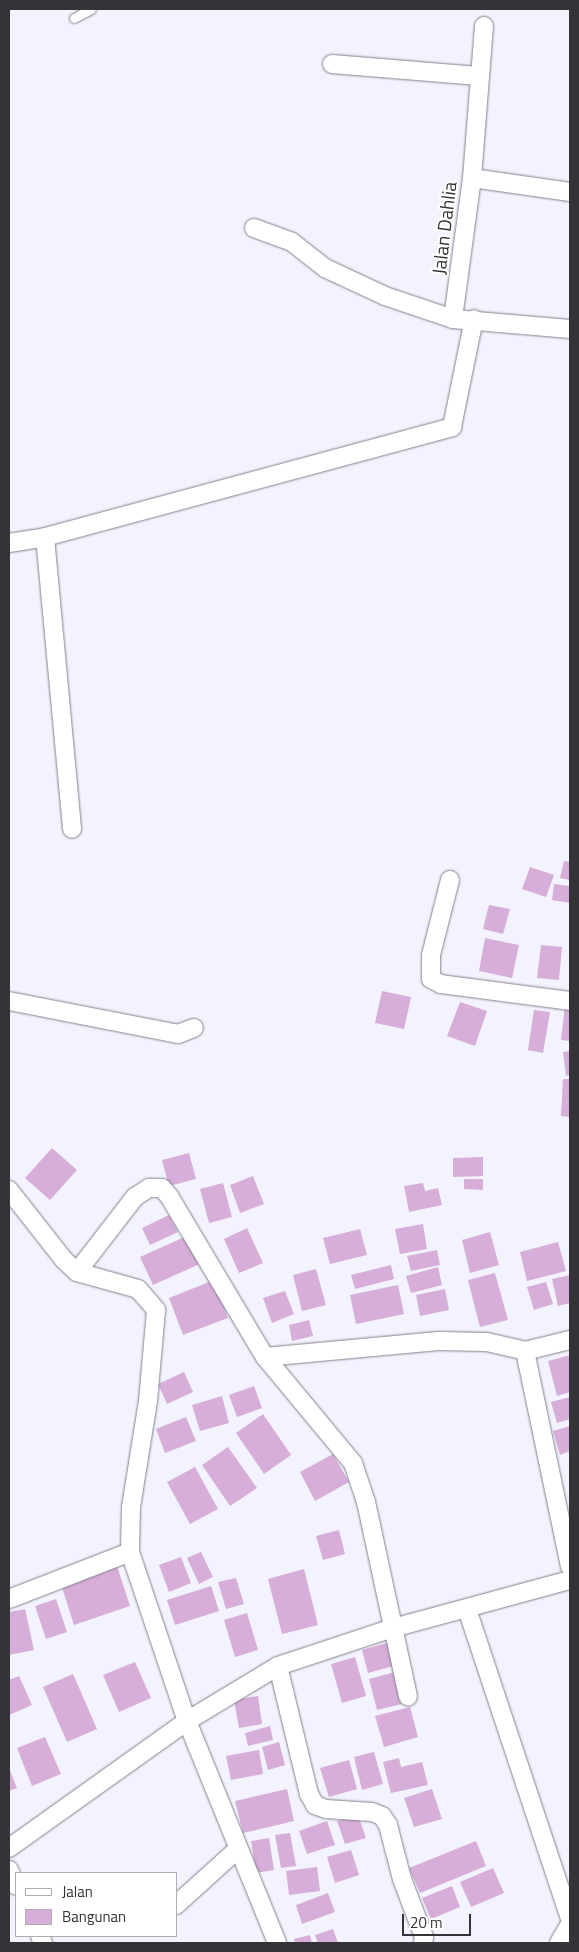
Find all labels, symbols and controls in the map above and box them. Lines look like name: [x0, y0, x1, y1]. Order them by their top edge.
street label: Jalan Dahlia: [427, 180, 461, 276]
legend: [15, 1872, 178, 1937]
text: Jalan: [62, 1880, 93, 1903]
scale bar: [404, 1904, 473, 1936]
text: Bangunan: [62, 1905, 126, 1928]
text: 20 m: [410, 1911, 443, 1934]

